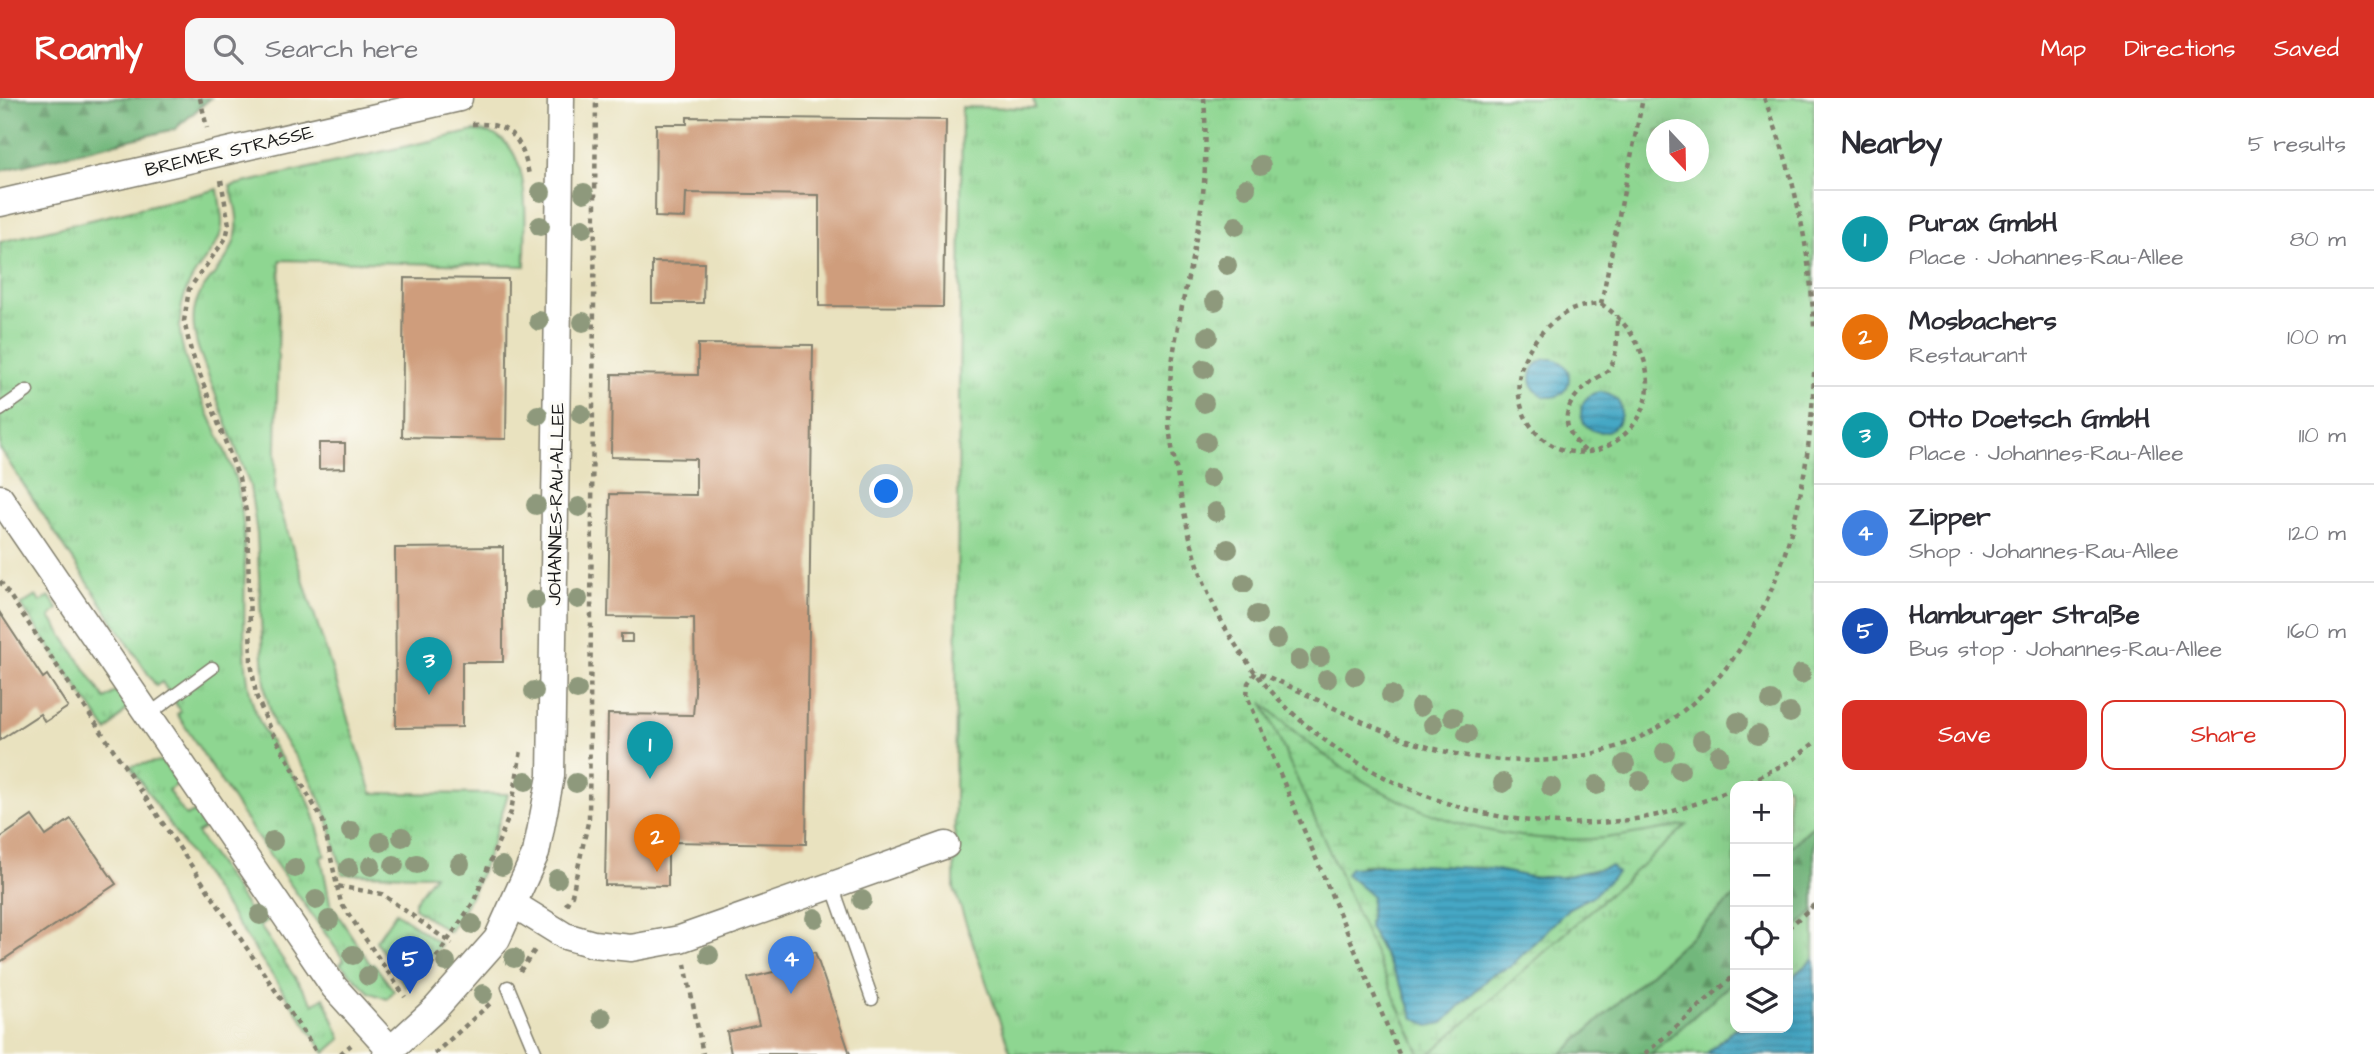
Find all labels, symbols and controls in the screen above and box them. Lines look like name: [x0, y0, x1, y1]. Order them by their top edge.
search box: [185, 18, 675, 81]
text: Roamly: [35, 26, 143, 72]
icon: search: [209, 30, 247, 68]
text: Search here: [265, 31, 418, 67]
text: Map: [2041, 32, 2086, 66]
text: Directions: [2124, 32, 2236, 66]
text: Saved: [2274, 32, 2339, 66]
street label: BREMER STRASSE: [143, 119, 316, 184]
north arrow: [1646, 119, 1709, 182]
text: Nearby: [1842, 123, 1942, 165]
text: 5 results: [2248, 128, 2346, 160]
text: Purax GmbH: [1909, 205, 2058, 241]
text: 1: [1864, 223, 1866, 255]
text: 80 m: [2289, 223, 2346, 255]
text: Place · Johannes-Rau-Allee: [1909, 241, 2184, 273]
text: Mosbachers: [1909, 303, 2057, 339]
text: 2: [1858, 321, 1872, 353]
text: 100 m: [2287, 321, 2346, 353]
text: Restaurant: [1909, 339, 2027, 371]
text: Otto Doetsch GmbH: [1909, 401, 2150, 437]
street label: JOHANNES-RAU-ALLEE: [541, 402, 572, 606]
text: 3: [1859, 419, 1871, 451]
text: 110 m: [2298, 419, 2346, 451]
text: Place · Johannes-Rau-Allee: [1909, 437, 2184, 469]
your location: [869, 474, 903, 508]
text: Zipper: [1909, 499, 1991, 535]
text: 4: [1857, 517, 1873, 549]
text: 120 m: [2288, 517, 2346, 549]
text: Shop · Johannes-Rau-Allee: [1909, 535, 2179, 567]
text: Hamburger Straße: [1909, 597, 2140, 633]
text: 5: [1857, 615, 1873, 647]
text: 160 m: [2287, 615, 2346, 647]
text: Bus stop · Johannes-Rau-Allee: [1909, 633, 2222, 665]
pin: 3: [406, 637, 452, 695]
button: Save: [1842, 700, 2087, 770]
button: Share: [2101, 700, 2346, 770]
pin: 1: [627, 721, 673, 779]
map controls: [1730, 781, 1793, 1033]
button: +: [1730, 781, 1793, 844]
pin: 2: [634, 814, 680, 872]
button: −: [1730, 844, 1793, 907]
button: locate: [1730, 907, 1793, 970]
pin: 5: [387, 936, 433, 994]
pin: 4: [768, 936, 814, 994]
button: layers: [1730, 970, 1793, 1033]

